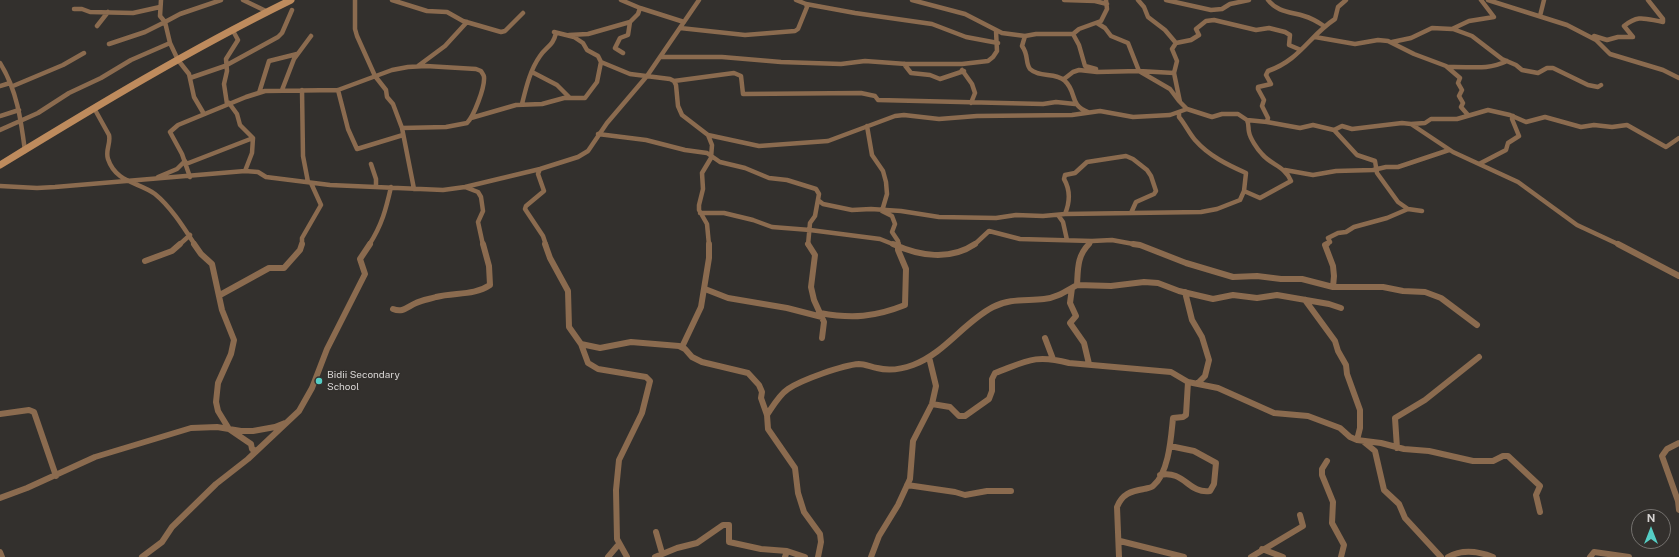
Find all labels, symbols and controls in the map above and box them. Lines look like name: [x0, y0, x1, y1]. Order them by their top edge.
place label: Bidii Secondary School: [327, 369, 400, 392]
marker: Bidii Secondary School: [314, 376, 324, 386]
north arrow: [1631, 509, 1671, 549]
text: N: [1647, 512, 1655, 524]

